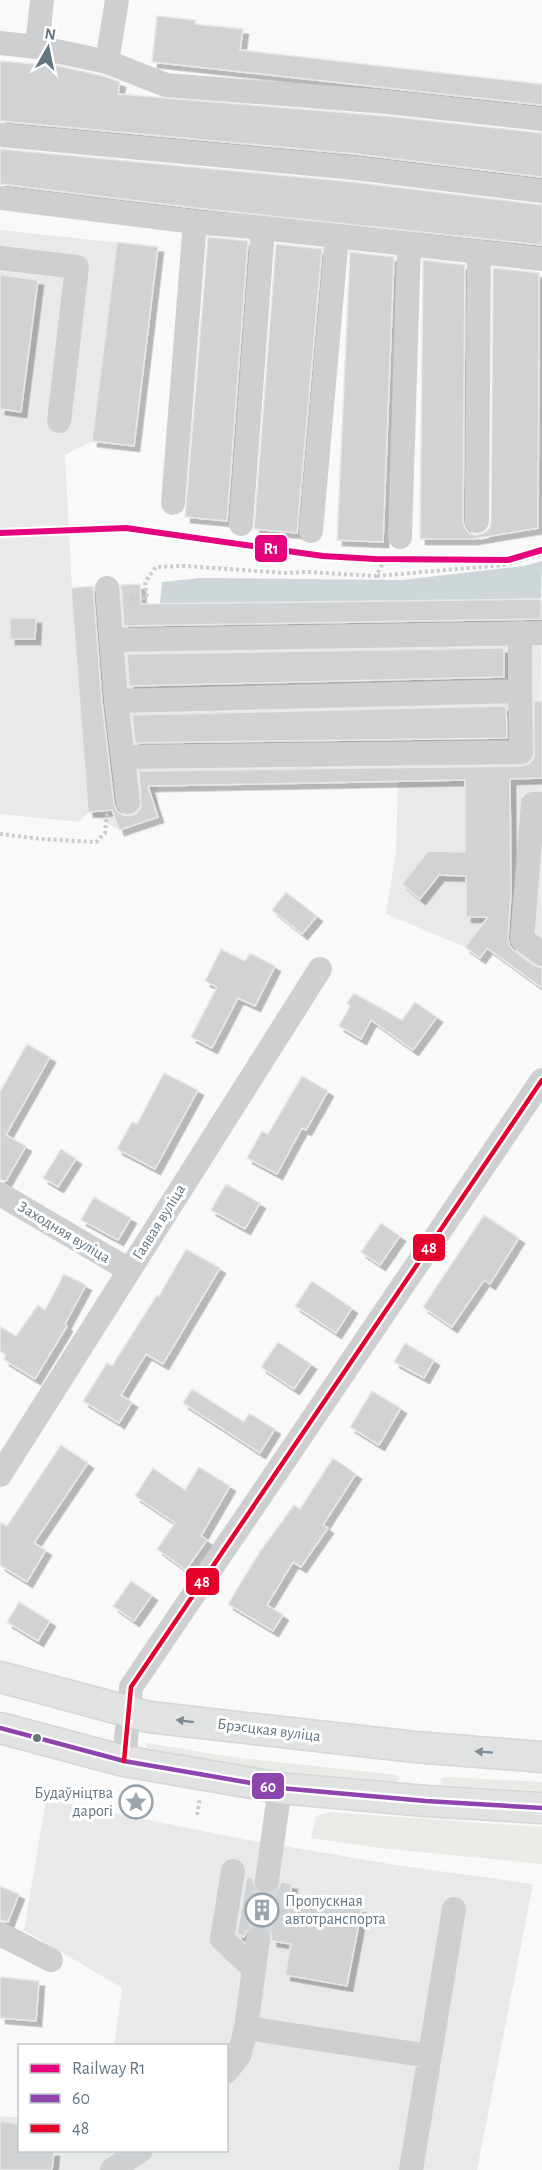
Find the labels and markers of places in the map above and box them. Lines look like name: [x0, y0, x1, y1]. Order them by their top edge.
unlabelled marker: [31, 1732, 43, 1744]
place icon: Будаўніцтва дарогі: [118, 1784, 154, 1820]
place label: Будаўніцтва дарогі: [34, 1785, 113, 1819]
building icon: Пропускная автотранспорта: [244, 1892, 280, 1928]
place label: Пропускная автотранспорта: [285, 1893, 386, 1927]

